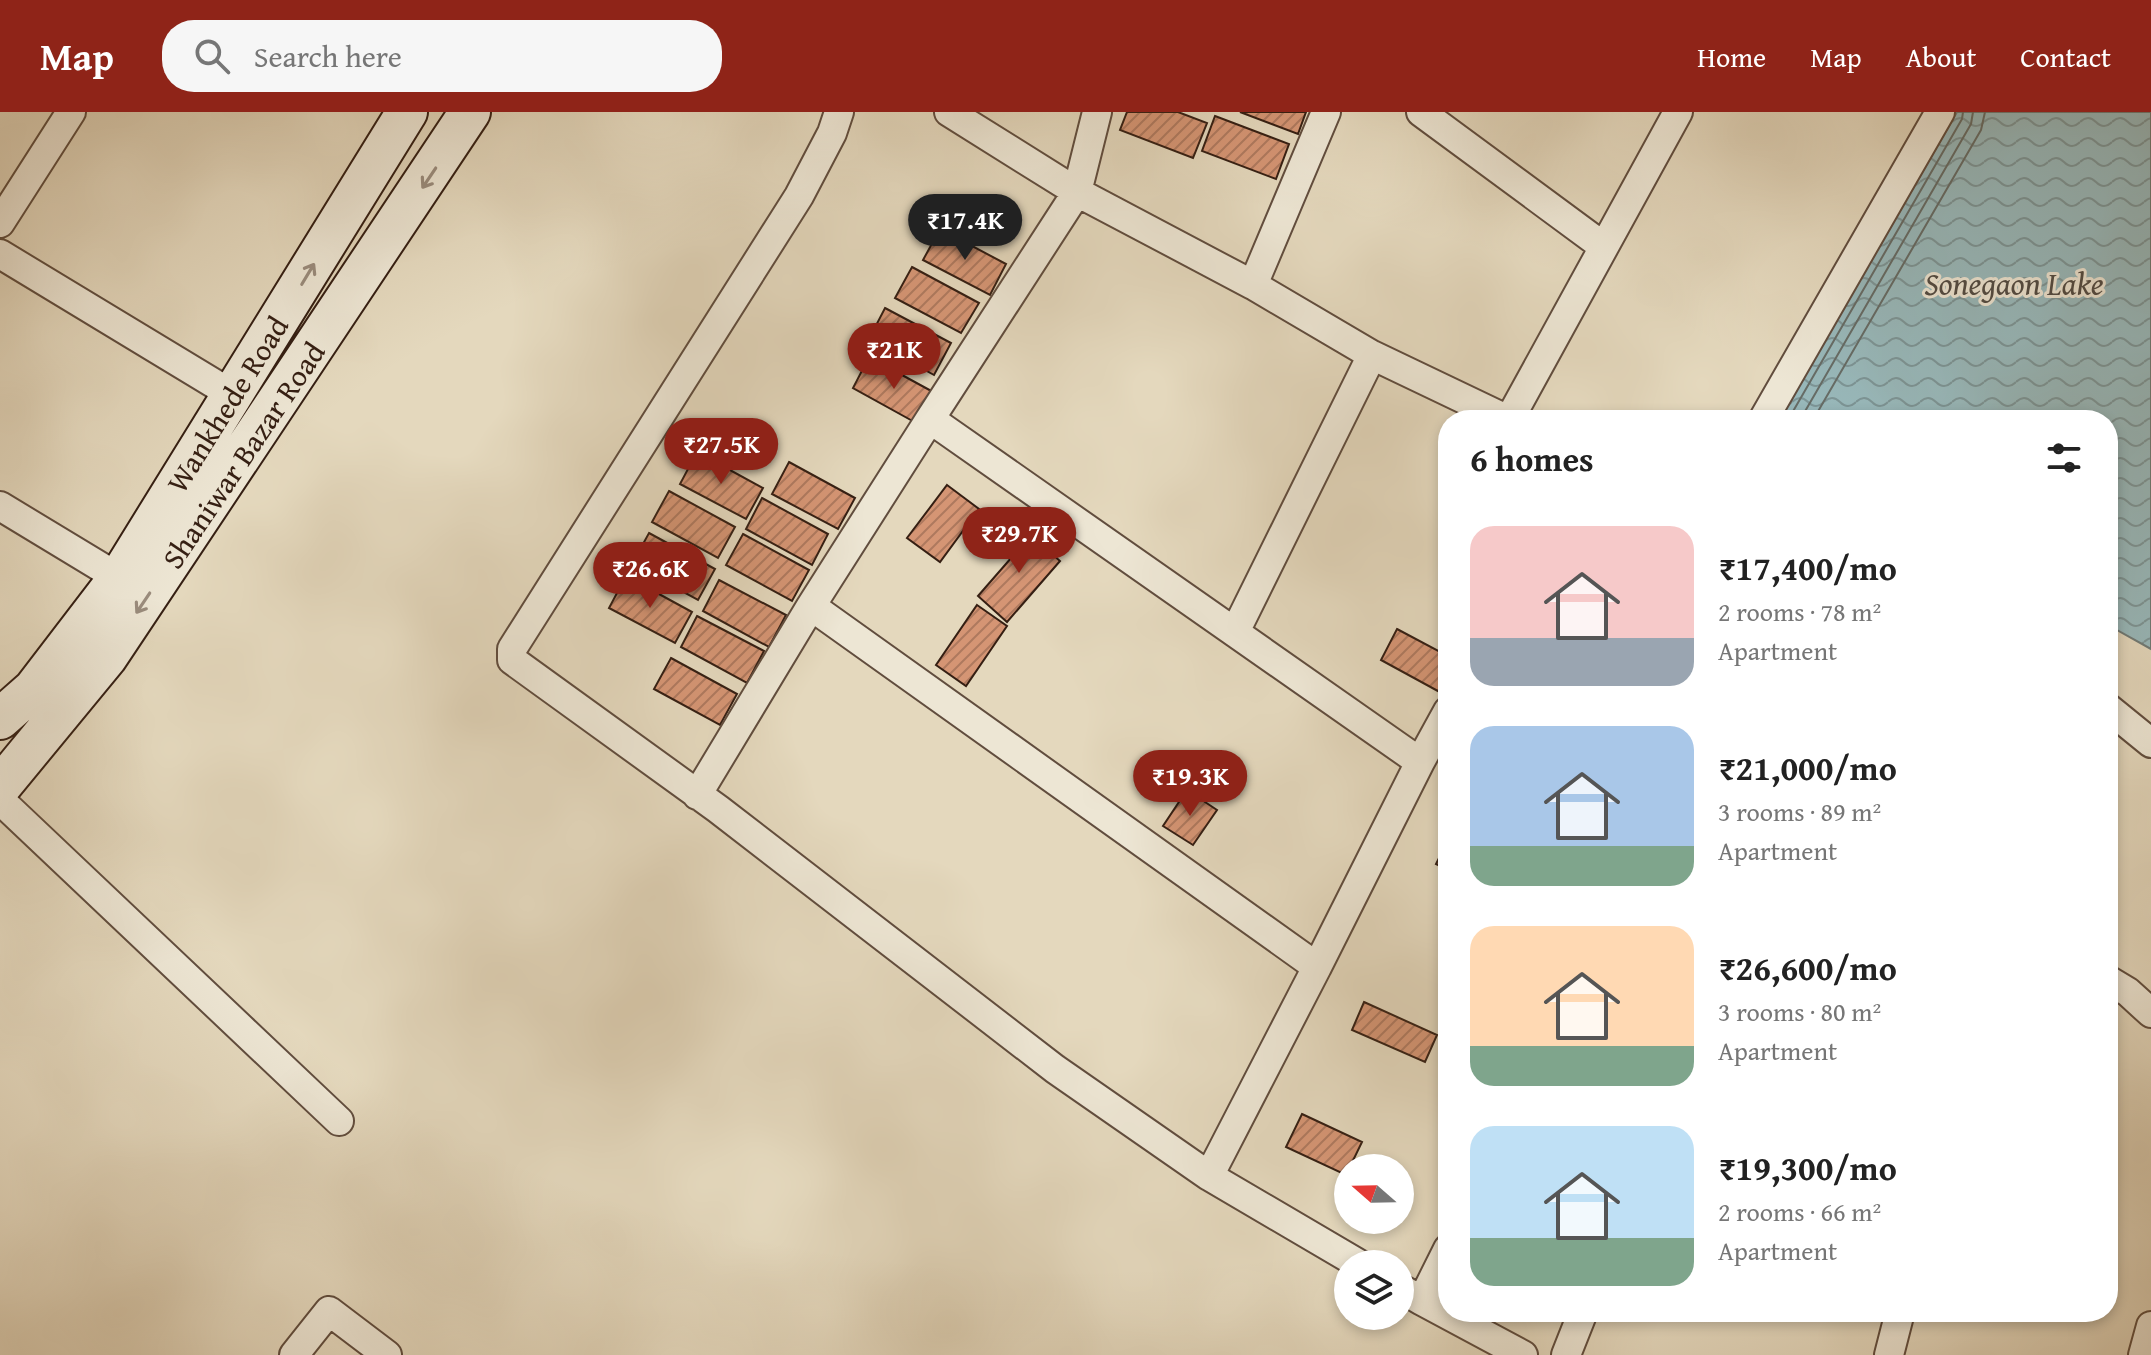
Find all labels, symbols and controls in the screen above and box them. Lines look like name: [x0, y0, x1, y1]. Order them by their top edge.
search box: [162, 20, 722, 92]
text: Map: [40, 28, 114, 84]
icon: search: [190, 34, 234, 78]
text: Search here: [254, 34, 402, 78]
text: Home: [1697, 36, 1766, 77]
text: Map: [1810, 36, 1862, 77]
text: About: [1906, 36, 1976, 77]
text: Contact: [2020, 36, 2111, 77]
one-way arrow: [420, 166, 436, 189]
pin: ₹17.4K: [900, 194, 1030, 262]
text: ₹17.4K: [926, 200, 1004, 239]
water label: Sonegaon Lake: [1924, 260, 2104, 307]
one-way arrow: [300, 263, 316, 286]
street label: Wankhede Road: [155, 307, 299, 501]
pin: ₹21K: [847, 323, 941, 391]
text: ₹21K: [866, 329, 922, 368]
street label: Shaniwar Bazar Road: [151, 333, 335, 577]
pin: ₹27.5K: [656, 418, 786, 486]
text: ₹27.5K: [682, 424, 760, 463]
text: 6 homes: [1470, 434, 1594, 483]
icon: filters: [2042, 436, 2086, 480]
pin: ₹29.7K: [954, 507, 1084, 575]
text: ₹29.7K: [980, 513, 1058, 552]
pin: ₹26.6K: [585, 542, 715, 610]
text: ₹17,400/mo: [1718, 543, 1897, 592]
text: ₹26.6K: [611, 548, 689, 587]
icon: home: [1534, 558, 1630, 654]
one-way arrow: [135, 591, 151, 614]
text: 2 rooms · 78 m²: [1718, 592, 1881, 631]
text: Apartment: [1718, 631, 1837, 670]
text: ₹21,000/mo: [1718, 743, 1897, 792]
pin: ₹19.3K: [1125, 750, 1255, 818]
text: ₹19.3K: [1151, 756, 1229, 795]
icon: home: [1534, 758, 1630, 854]
text: 3 rooms · 89 m²: [1718, 792, 1881, 831]
text: Apartment: [1718, 831, 1837, 870]
text: ₹26,600/mo: [1718, 943, 1897, 992]
icon: home: [1534, 958, 1630, 1054]
text: 3 rooms · 80 m²: [1718, 992, 1881, 1031]
text: Apartment: [1718, 1031, 1837, 1070]
text: ₹19,300/mo: [1718, 1143, 1897, 1192]
north arrow: [1334, 1154, 1414, 1234]
map controls: [1334, 1154, 1414, 1330]
icon: home: [1534, 1158, 1630, 1254]
text: 2 rooms · 66 m²: [1718, 1192, 1881, 1231]
text: Apartment: [1718, 1231, 1837, 1270]
button: layers: [1334, 1250, 1414, 1330]

